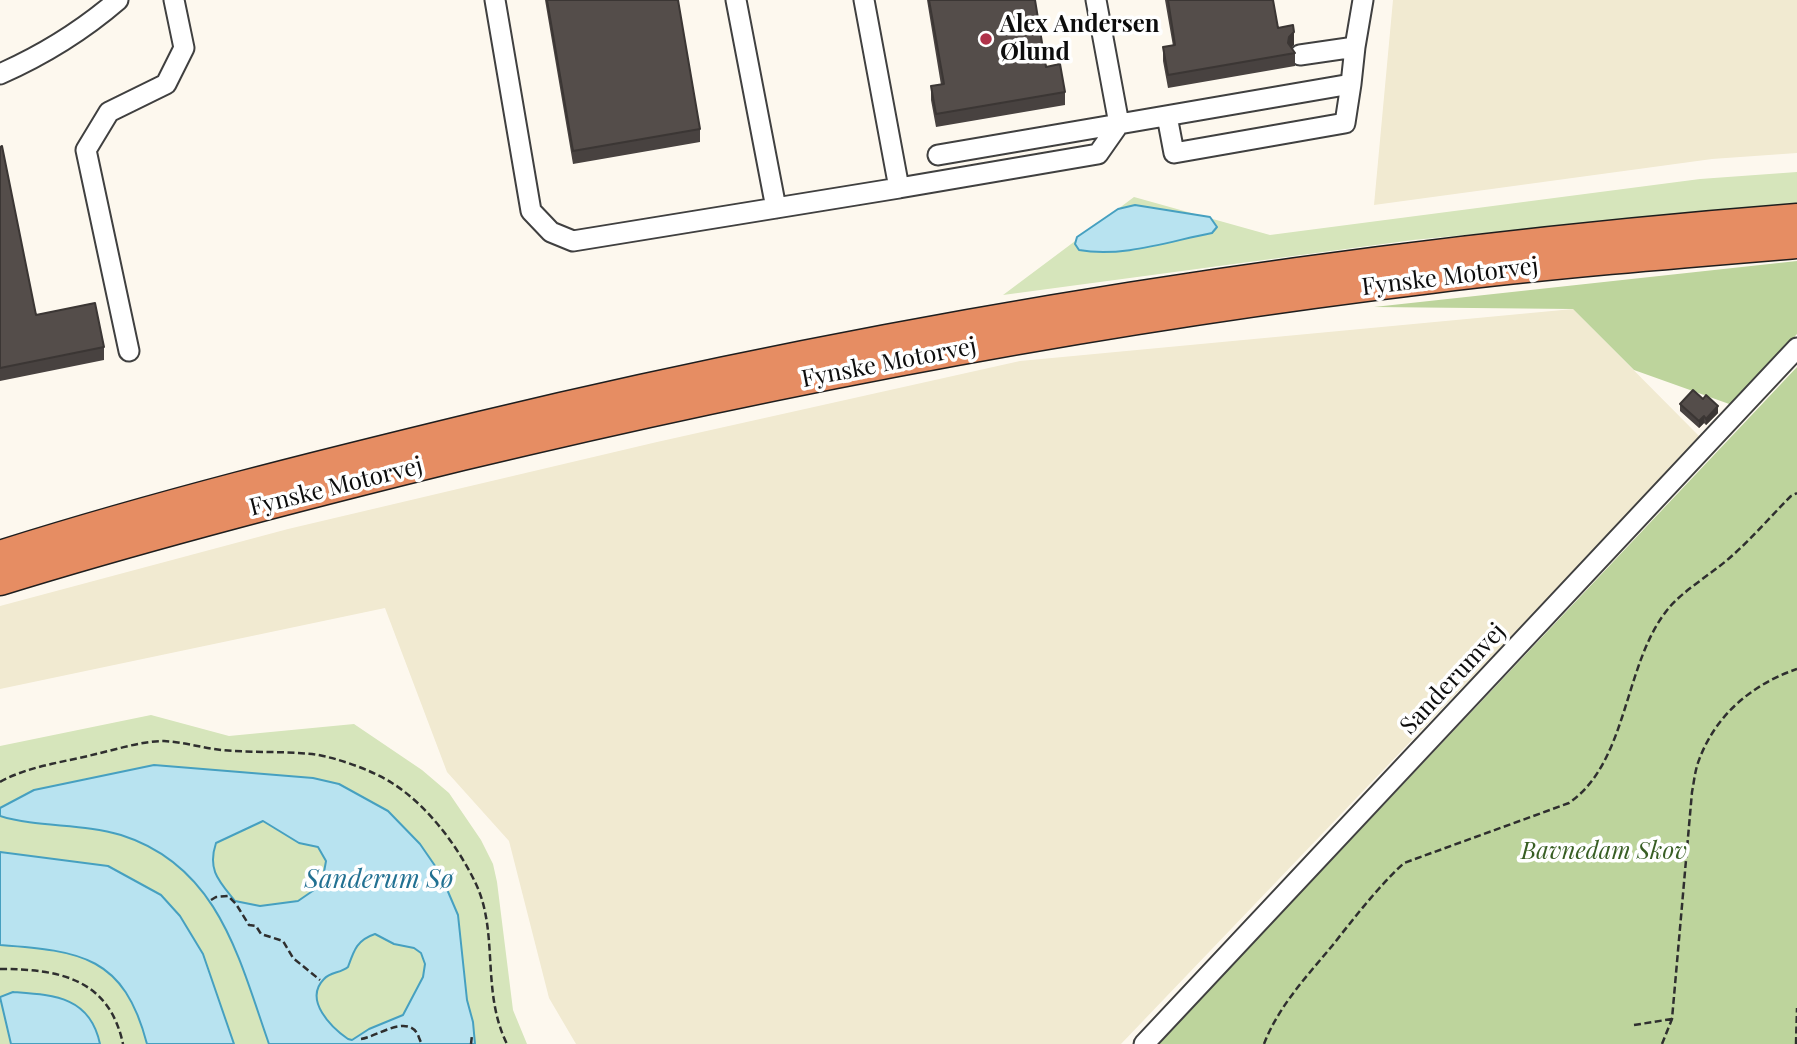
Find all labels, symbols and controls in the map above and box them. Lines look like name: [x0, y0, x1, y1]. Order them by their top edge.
place label: Alex Andersen Ølund: [1000, 11, 1159, 67]
marker: Alex Andersen Ølund: [978, 31, 994, 47]
street label: Fynske Motorvej: [1360, 252, 1540, 302]
street label: Fynske Motorvej: [799, 332, 979, 394]
street label: Fynske Motorvej: [246, 452, 426, 522]
street label: Sanderumvej: [1394, 618, 1512, 740]
park label: Bavnedam Skov: [1521, 838, 1687, 866]
water label: Sanderum Sø: [305, 864, 453, 896]

